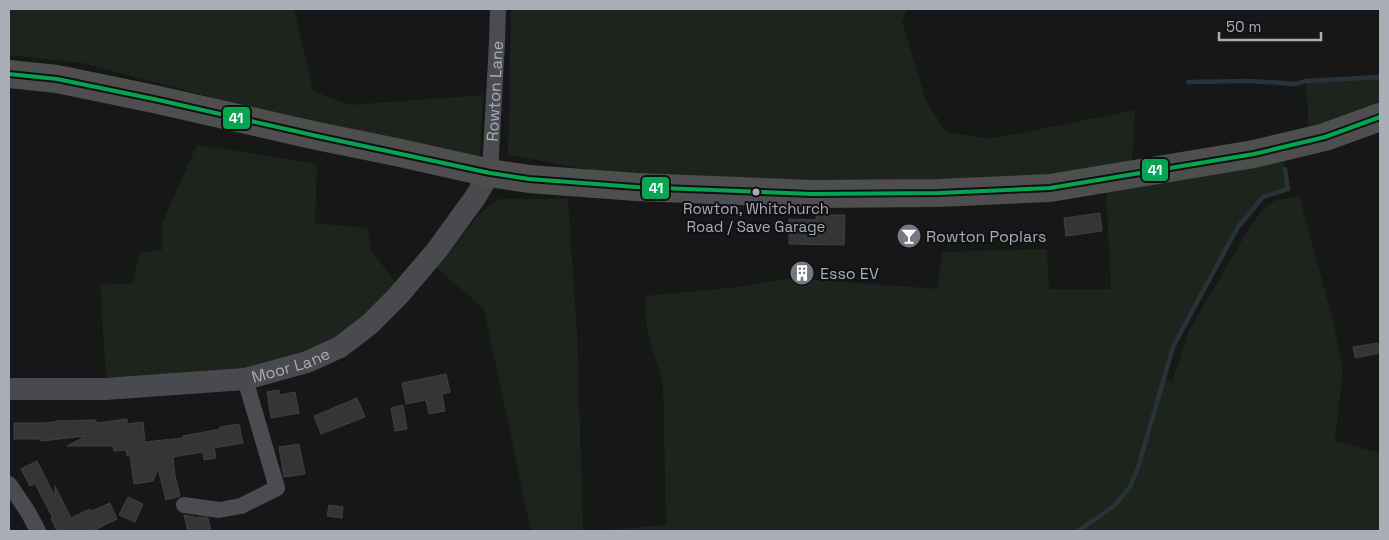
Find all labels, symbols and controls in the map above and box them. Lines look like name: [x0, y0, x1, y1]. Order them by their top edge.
scale bar: [1219, 10, 1322, 42]
text: 50 m: [1226, 17, 1261, 36]
street label: Rowton Lane: [482, 40, 508, 142]
line badge: 41: [222, 106, 251, 130]
text: 41: [229, 109, 243, 127]
line badge: 41: [1141, 158, 1169, 182]
text: 41: [1148, 161, 1162, 179]
line badge: 41: [641, 176, 670, 200]
text: 41: [649, 179, 663, 197]
marker: Rowton, Whitchurch Road / Save Garage: [751, 187, 761, 197]
place label: Rowton, Whitchurch Road / Save Garage: [683, 199, 829, 236]
bar icon: Rowton Poplars: [896, 223, 922, 249]
place label: Rowton Poplars: [926, 226, 1047, 247]
building icon: Esso EV: [789, 260, 815, 286]
place label: Esso EV: [820, 263, 879, 284]
street label: Moor Lane: [249, 343, 333, 388]

